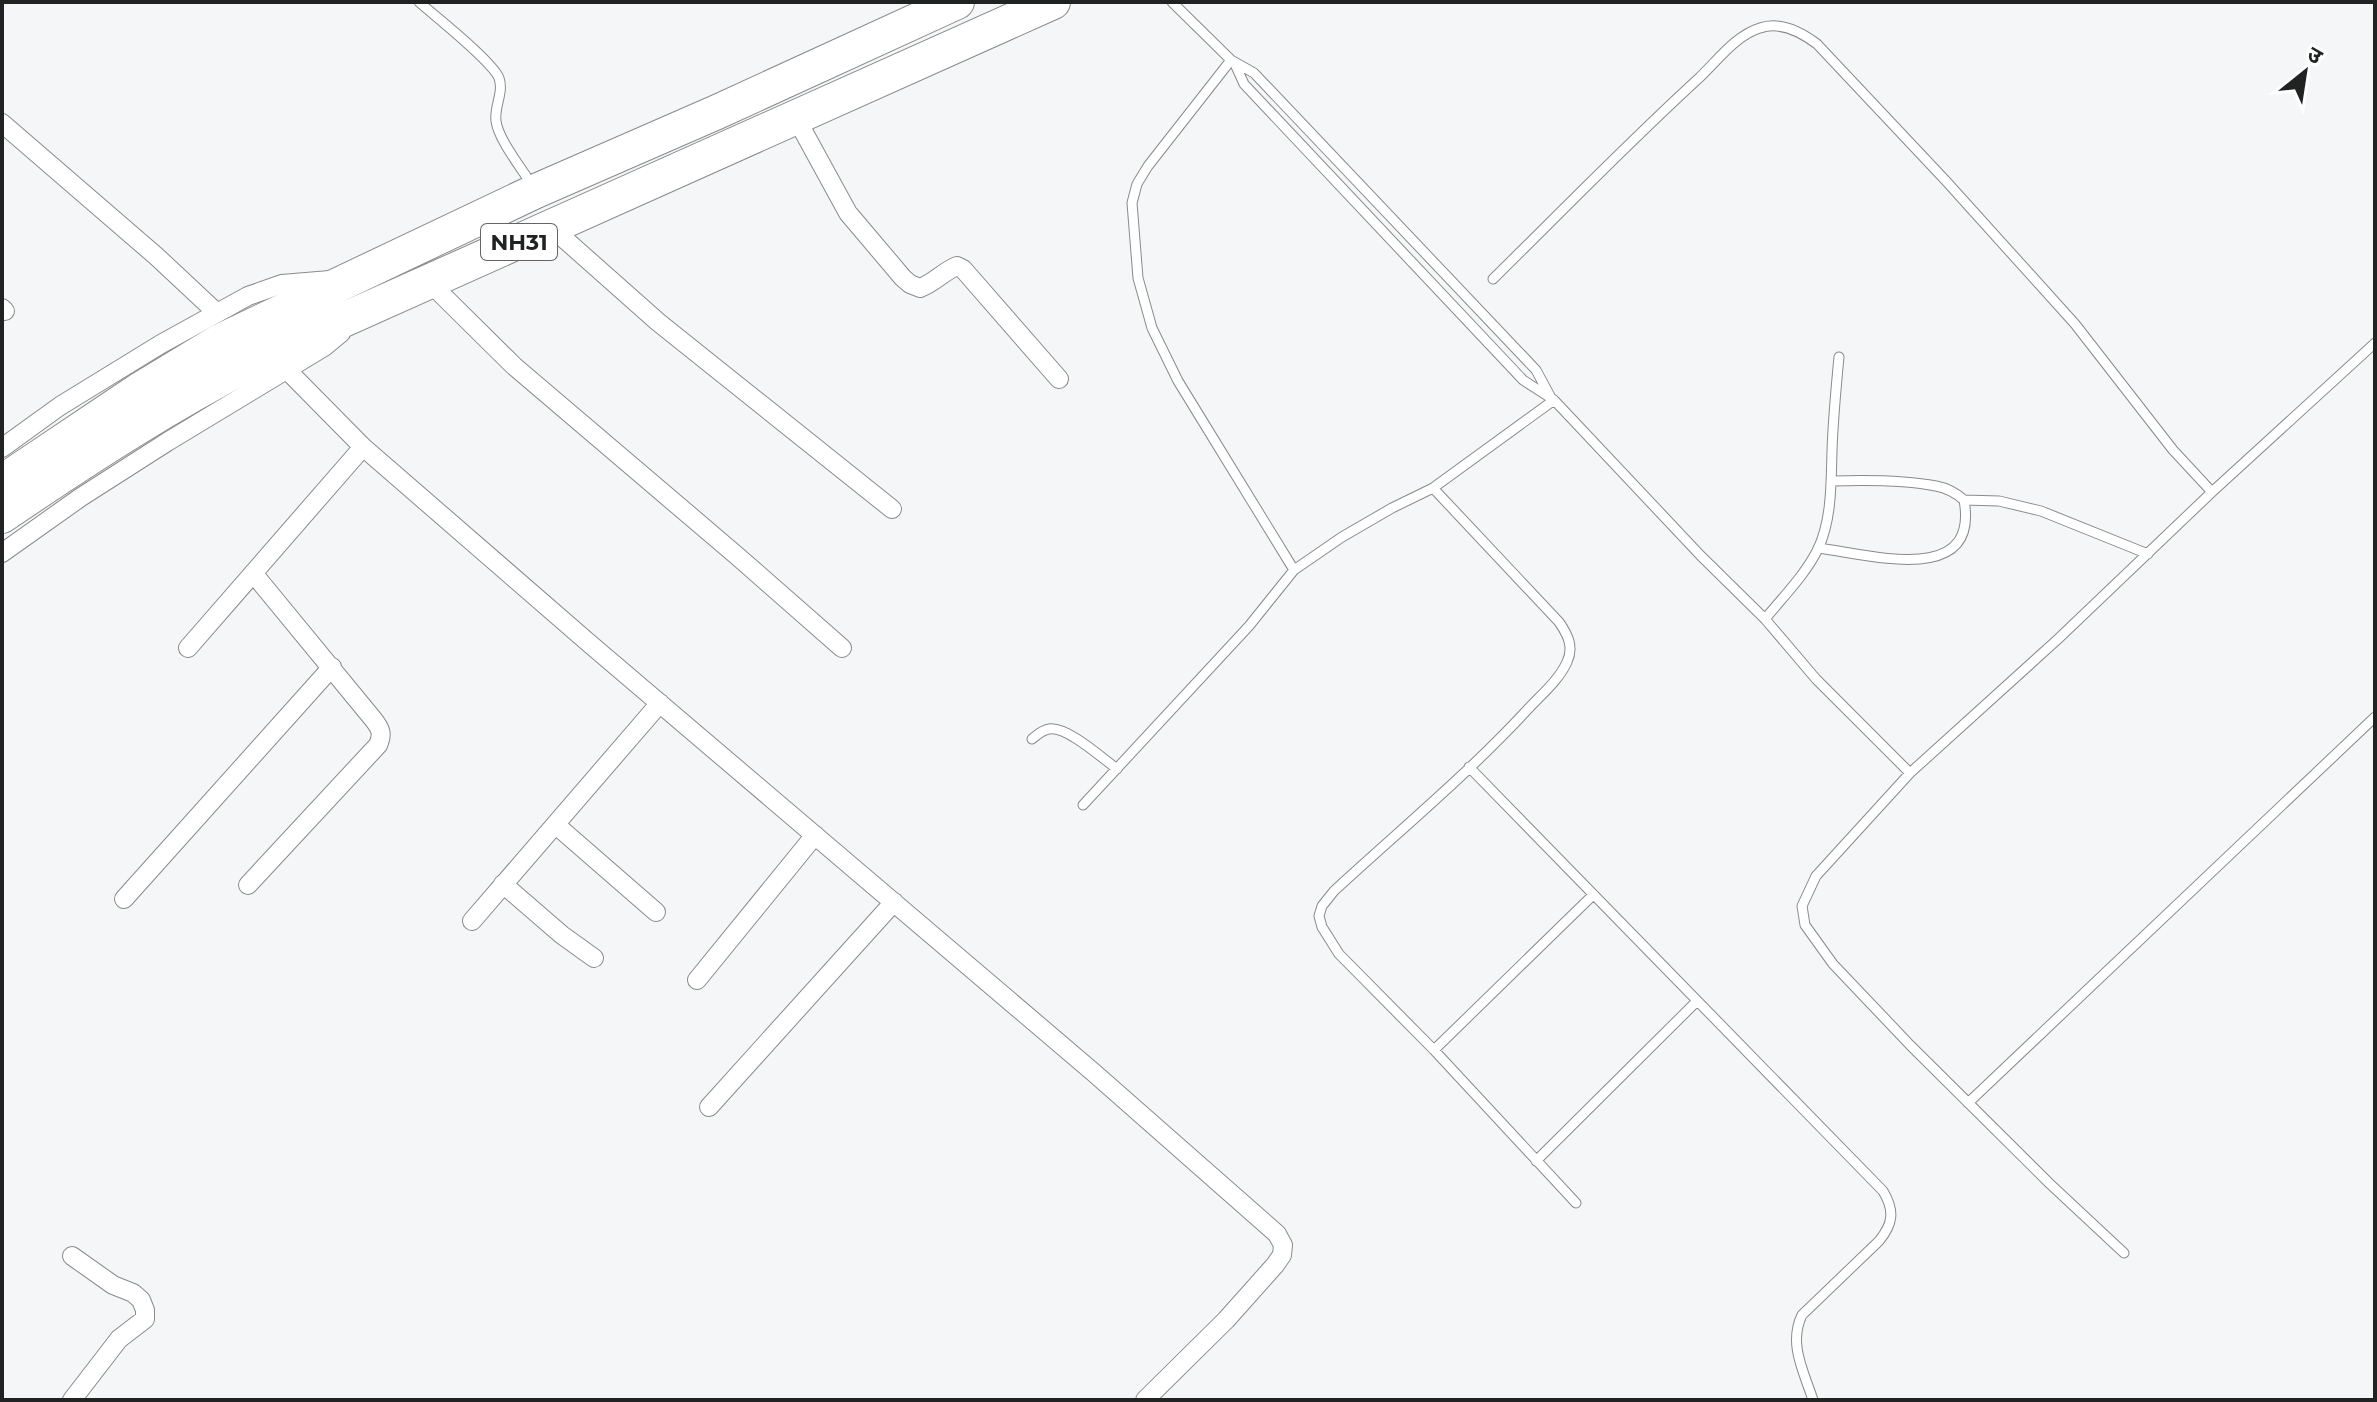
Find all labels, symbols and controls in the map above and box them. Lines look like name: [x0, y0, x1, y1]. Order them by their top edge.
north arrow: [2265, 32, 2345, 112]
text: उ: [2302, 40, 2328, 71]
road number: NH31: [481, 224, 557, 260]

